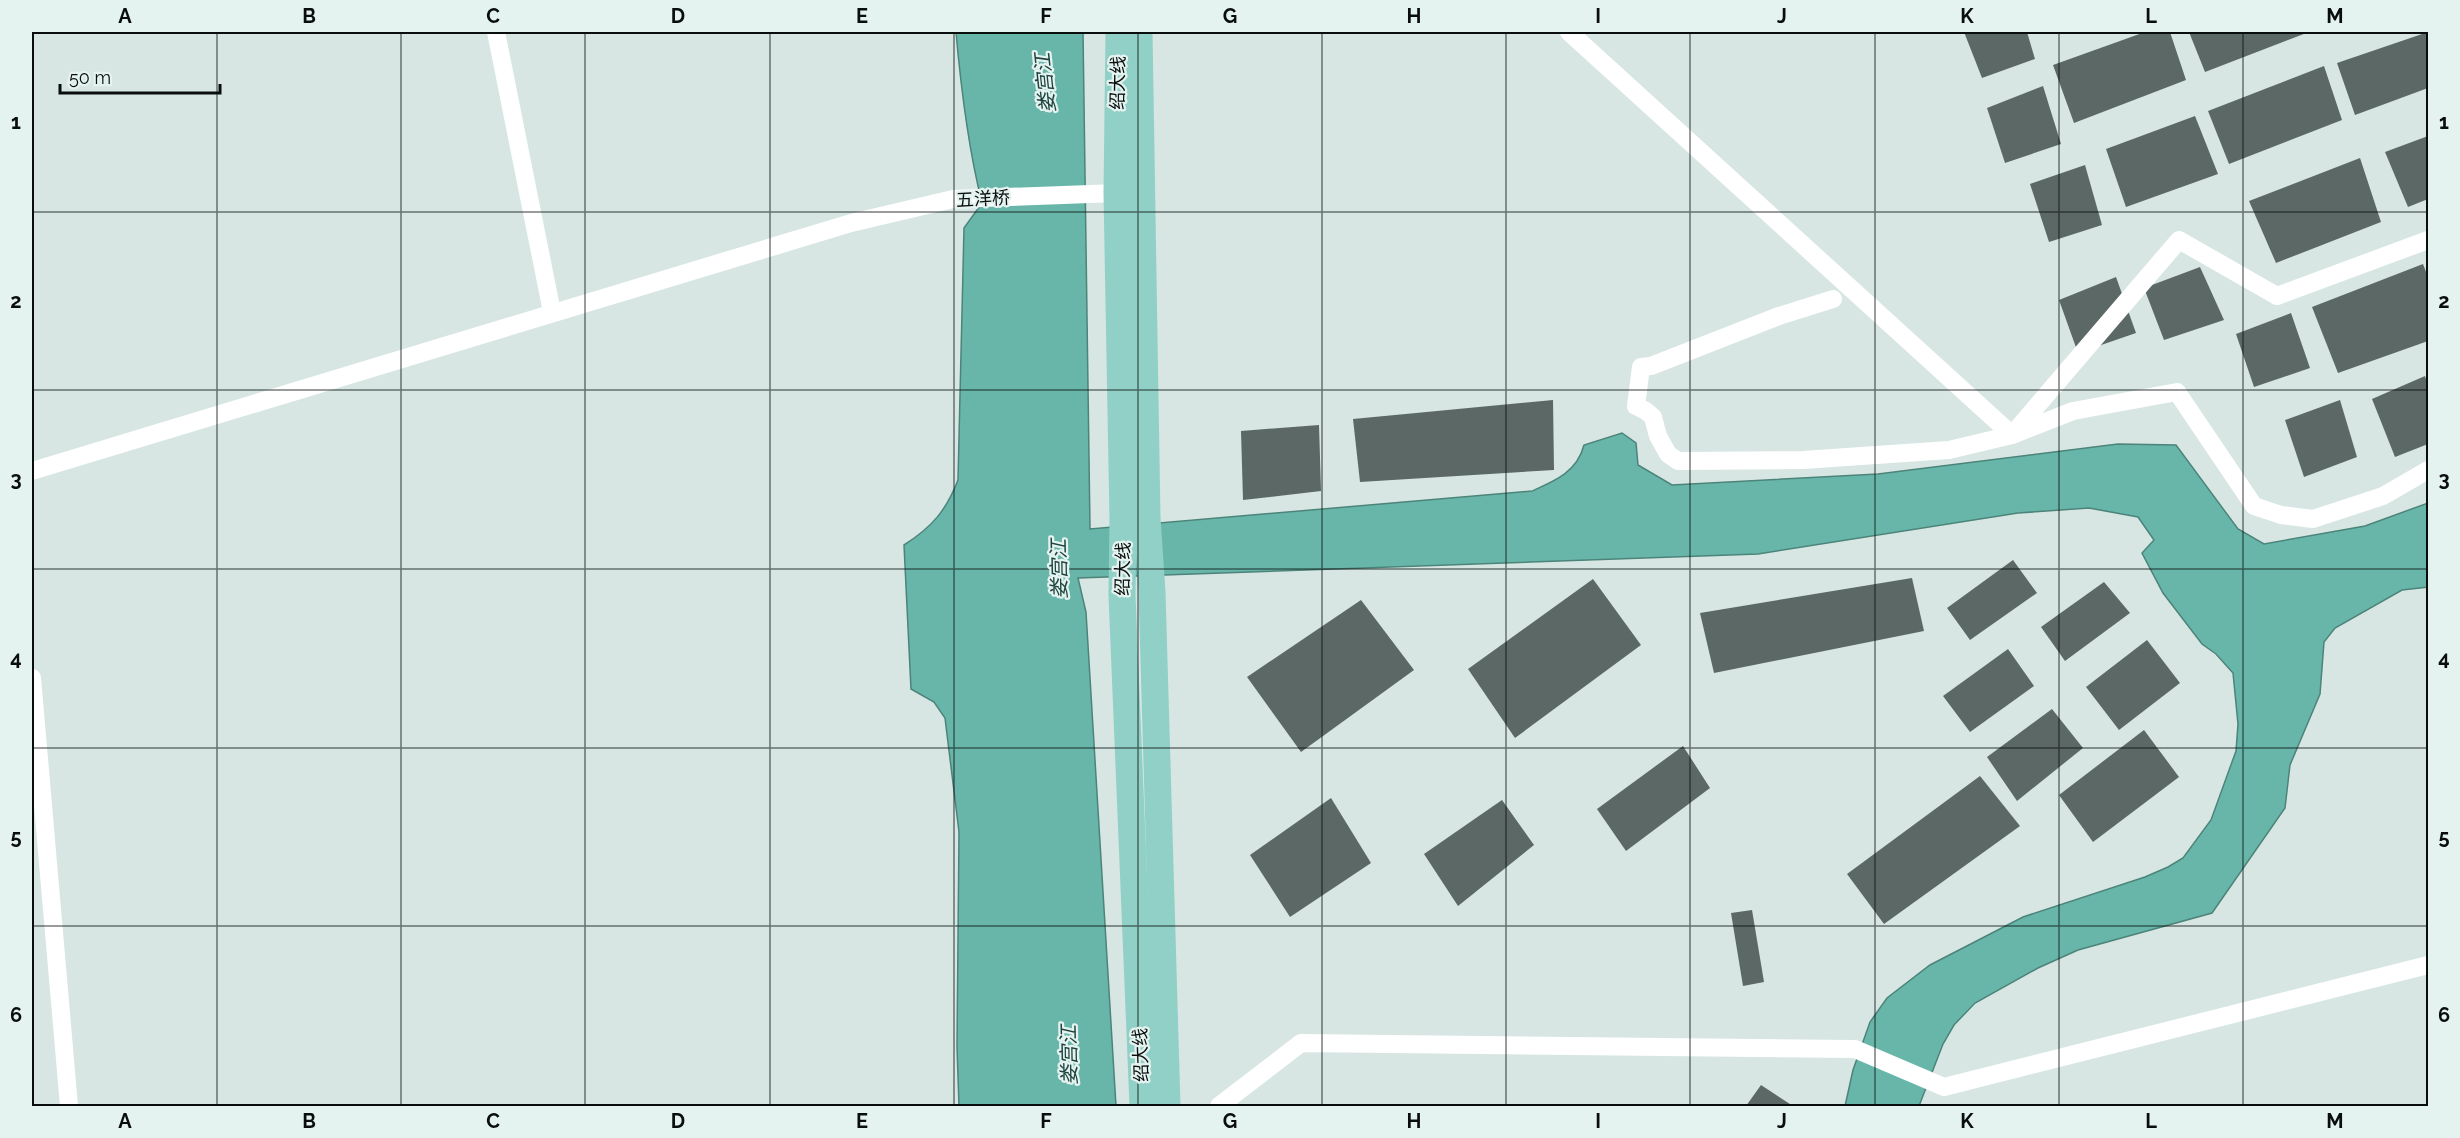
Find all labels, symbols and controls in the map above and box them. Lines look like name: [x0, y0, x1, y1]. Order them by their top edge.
text: A: [118, 4, 132, 28]
text: B: [302, 4, 316, 28]
text: C: [486, 4, 500, 28]
text: D: [671, 4, 685, 28]
text: E: [856, 4, 868, 28]
text: F: [1040, 4, 1052, 28]
text: G: [1223, 4, 1237, 28]
text: H: [1407, 4, 1421, 28]
text: I: [1595, 4, 1601, 28]
text: J: [1777, 4, 1787, 28]
text: K: [1960, 4, 1974, 28]
text: L: [2145, 4, 2157, 28]
text: M: [2326, 4, 2344, 28]
water label: 娄宫江: [1030, 50, 1060, 114]
street label: 绍大线: [1107, 56, 1128, 110]
scale bar: [60, 57, 220, 95]
text: 50 m: [69, 67, 111, 88]
text: 1: [11, 110, 21, 134]
text: 1: [2439, 110, 2449, 134]
street label: 五洋桥: [955, 187, 1010, 210]
text: 2: [10, 289, 22, 313]
text: 2: [2438, 289, 2450, 313]
text: 3: [10, 467, 22, 491]
text: 3: [2438, 467, 2450, 491]
water label: 娄宫江: [1046, 537, 1072, 599]
street label: 绍大线: [1112, 542, 1133, 596]
text: 4: [10, 646, 22, 670]
text: 4: [2438, 646, 2450, 670]
text: 5: [10, 825, 22, 849]
text: 5: [2438, 825, 2450, 849]
text: 6: [10, 1003, 22, 1027]
text: 6: [2438, 1003, 2450, 1027]
water label: 娄宫江: [1056, 1023, 1082, 1085]
street label: 绍大线: [1129, 1028, 1152, 1082]
text: A: [118, 1109, 132, 1133]
text: B: [302, 1109, 316, 1133]
text: C: [486, 1109, 500, 1133]
text: D: [671, 1109, 685, 1133]
text: E: [856, 1109, 868, 1133]
text: F: [1040, 1109, 1052, 1133]
text: G: [1223, 1109, 1237, 1133]
text: H: [1407, 1109, 1421, 1133]
text: I: [1595, 1109, 1601, 1133]
text: J: [1777, 1109, 1787, 1133]
text: K: [1960, 1109, 1974, 1133]
text: L: [2145, 1109, 2157, 1133]
text: M: [2326, 1109, 2344, 1133]

